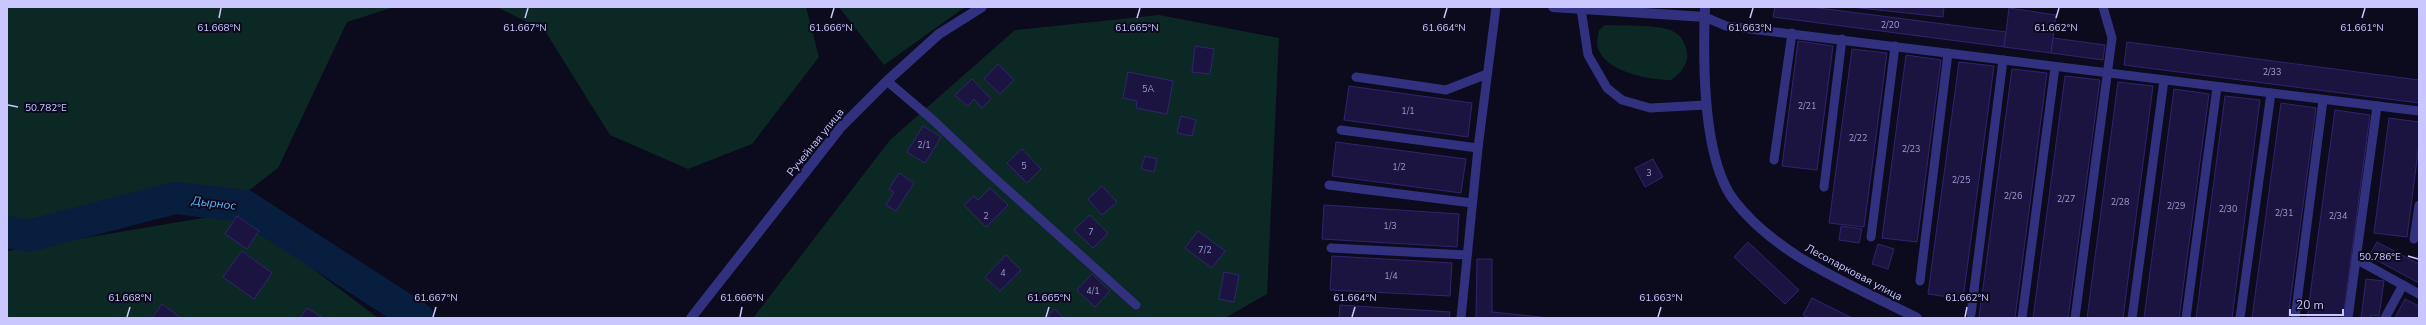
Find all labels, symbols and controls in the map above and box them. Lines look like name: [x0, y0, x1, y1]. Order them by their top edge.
house number: 2/20: [1881, 19, 1899, 31]
text: 61.668°N: [197, 21, 241, 35]
text: 61.667°N: [503, 21, 547, 35]
text: 61.666°N: [809, 21, 853, 35]
text: 61.665°N: [1115, 21, 1159, 35]
text: 61.664°N: [1422, 21, 1466, 35]
text: 61.663°N: [1728, 21, 1772, 35]
text: 61.662°N: [2034, 21, 2078, 35]
text: 61.661°N: [2340, 21, 2384, 35]
house number: 2/33: [2263, 66, 2281, 78]
house number: 5А: [1142, 83, 1154, 95]
house number: 2/21: [1798, 100, 1816, 112]
text: 50.782°E: [25, 101, 67, 115]
street label: Ручейная улица: [783, 105, 847, 179]
house number: 1/1: [1401, 105, 1415, 117]
house number: 2/22: [1849, 132, 1867, 144]
house number: 2/1: [917, 139, 931, 151]
house number: 2/23: [1902, 143, 1920, 155]
house number: 5: [1021, 160, 1027, 172]
house number: 1/2: [1392, 161, 1406, 173]
house number: 3: [1646, 167, 1652, 179]
house number: 2/25: [1952, 174, 1970, 186]
house number: 2/26: [2004, 190, 2022, 202]
water label: Дырнос: [190, 192, 237, 214]
house number: 2/27: [2057, 193, 2075, 205]
house number: 2/28: [2111, 196, 2129, 208]
house number: 2/29: [2167, 200, 2185, 212]
house number: 2/30: [2219, 203, 2237, 215]
house number: 2/31: [2275, 207, 2293, 219]
house number: 2: [983, 210, 989, 222]
house number: 2/34: [2329, 210, 2348, 222]
house number: 1/3: [1383, 220, 1397, 232]
house number: 7: [1088, 226, 1094, 238]
street label: Лесопарковая улица: [1803, 241, 1905, 304]
house number: 7/2: [1198, 244, 1212, 256]
text: 50.786°E: [2359, 250, 2401, 264]
house number: 4: [1000, 267, 1006, 279]
house number: 1/4: [1384, 270, 1398, 282]
house number: 4/1: [1086, 285, 1100, 297]
text: 61.668°N: [108, 291, 152, 305]
text: 61.667°N: [414, 291, 458, 305]
text: 61.666°N: [720, 291, 764, 305]
text: 61.665°N: [1027, 291, 1071, 305]
text: 61.664°N: [1333, 291, 1377, 305]
text: 61.663°N: [1639, 291, 1683, 305]
text: 61.662°N: [1945, 291, 1989, 305]
scale bar: [2290, 291, 2343, 317]
text: 20 m: [2296, 297, 2324, 313]

